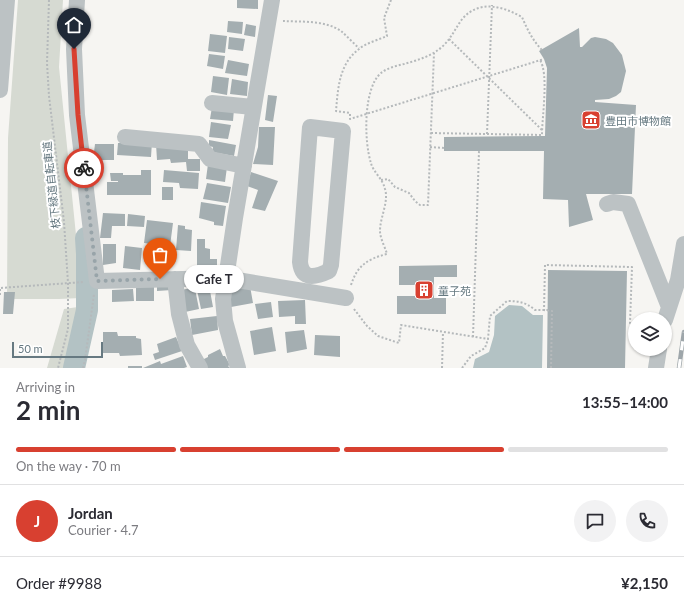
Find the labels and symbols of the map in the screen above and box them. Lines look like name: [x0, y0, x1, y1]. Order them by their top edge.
pin: [57, 8, 91, 49]
museum icon: 豊田市博物館: [580, 109, 602, 131]
place label: 豊田市博物館: [605, 114, 671, 127]
street label: 枝下緑道自転車道: [40, 141, 62, 229]
courier: [64, 148, 104, 188]
pin: [143, 238, 177, 279]
callout: Cafe T: [184, 265, 244, 293]
building icon: 童子苑: [413, 279, 435, 301]
place label: 童子苑: [438, 284, 471, 297]
scale bar: [12, 340, 103, 359]

